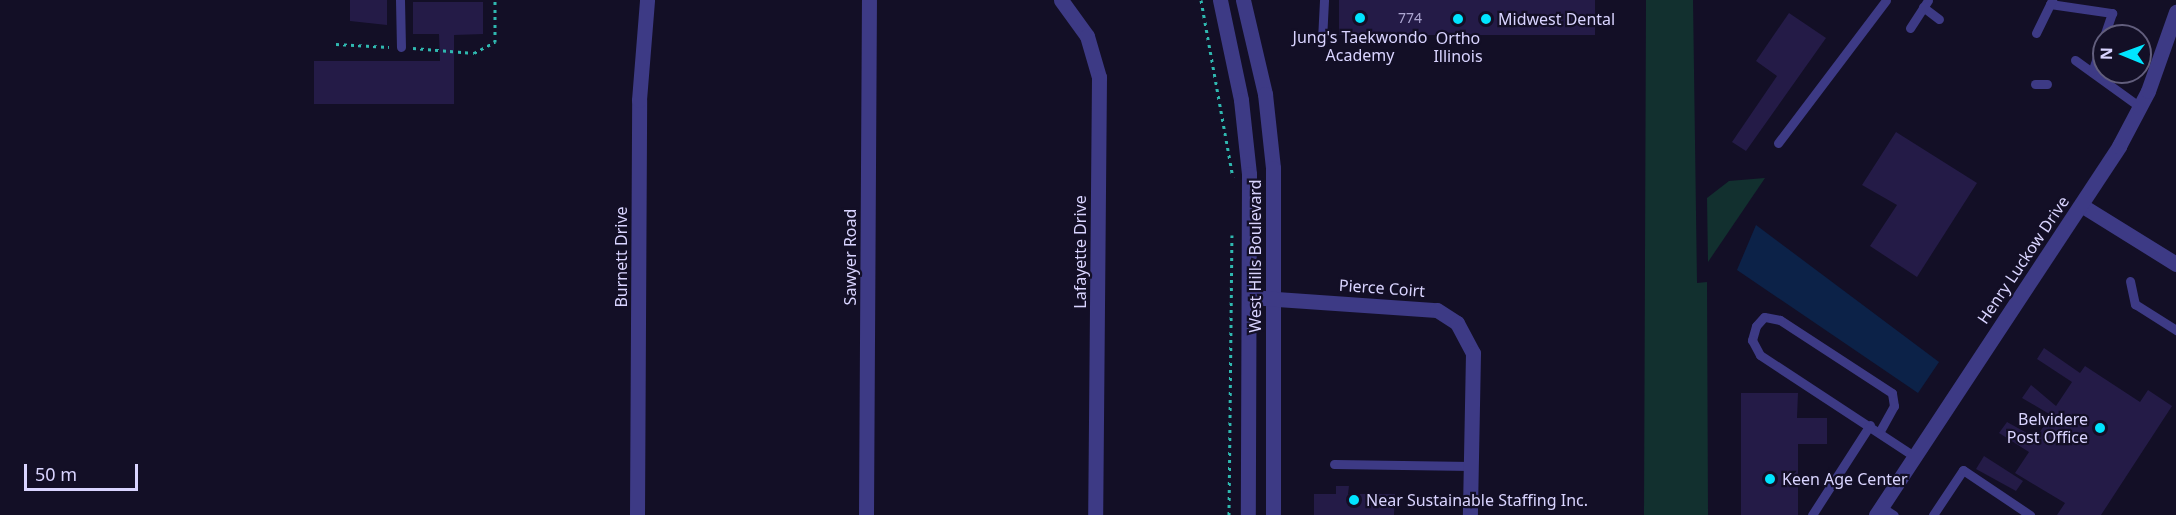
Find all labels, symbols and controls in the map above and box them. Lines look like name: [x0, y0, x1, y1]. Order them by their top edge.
place label: Midwest Dental: [1498, 9, 1615, 29]
house number: 774: [1398, 10, 1422, 26]
marker: Jung's Taekwondo Academy: [1353, 11, 1367, 25]
marker: Ortho Illinois: [1451, 12, 1465, 26]
marker: Midwest Dental: [1479, 12, 1493, 26]
north arrow: [2092, 24, 2152, 84]
place label: Jung's Taekwondo Academy: [1293, 27, 1427, 65]
place label: Ortho Illinois: [1433, 28, 1483, 66]
text: N: [2095, 47, 2117, 60]
street label: West Hills Boulevard: [1245, 179, 1265, 333]
street label: Henry Luckow Drive: [1973, 193, 2073, 327]
street label: Lafayette Drive: [1070, 195, 1090, 309]
street label: Burnett Drive: [611, 206, 631, 308]
street label: Sawyer Road: [840, 209, 860, 305]
street label: Pierce Coirt: [1338, 275, 1426, 301]
place label: Belvidere Post Office: [2007, 409, 2088, 447]
marker: Belvidere Post Office: [2093, 421, 2107, 435]
scale bar: [27, 452, 141, 490]
text: 50 m: [35, 462, 77, 486]
place label: Keen Age Center: [1782, 469, 1908, 489]
marker: Keen Age Center: [1763, 472, 1777, 486]
place label: Near Sustainable Staffing Inc.: [1366, 490, 1588, 510]
marker: Near Sustainable Staffing Inc.: [1347, 493, 1361, 507]

